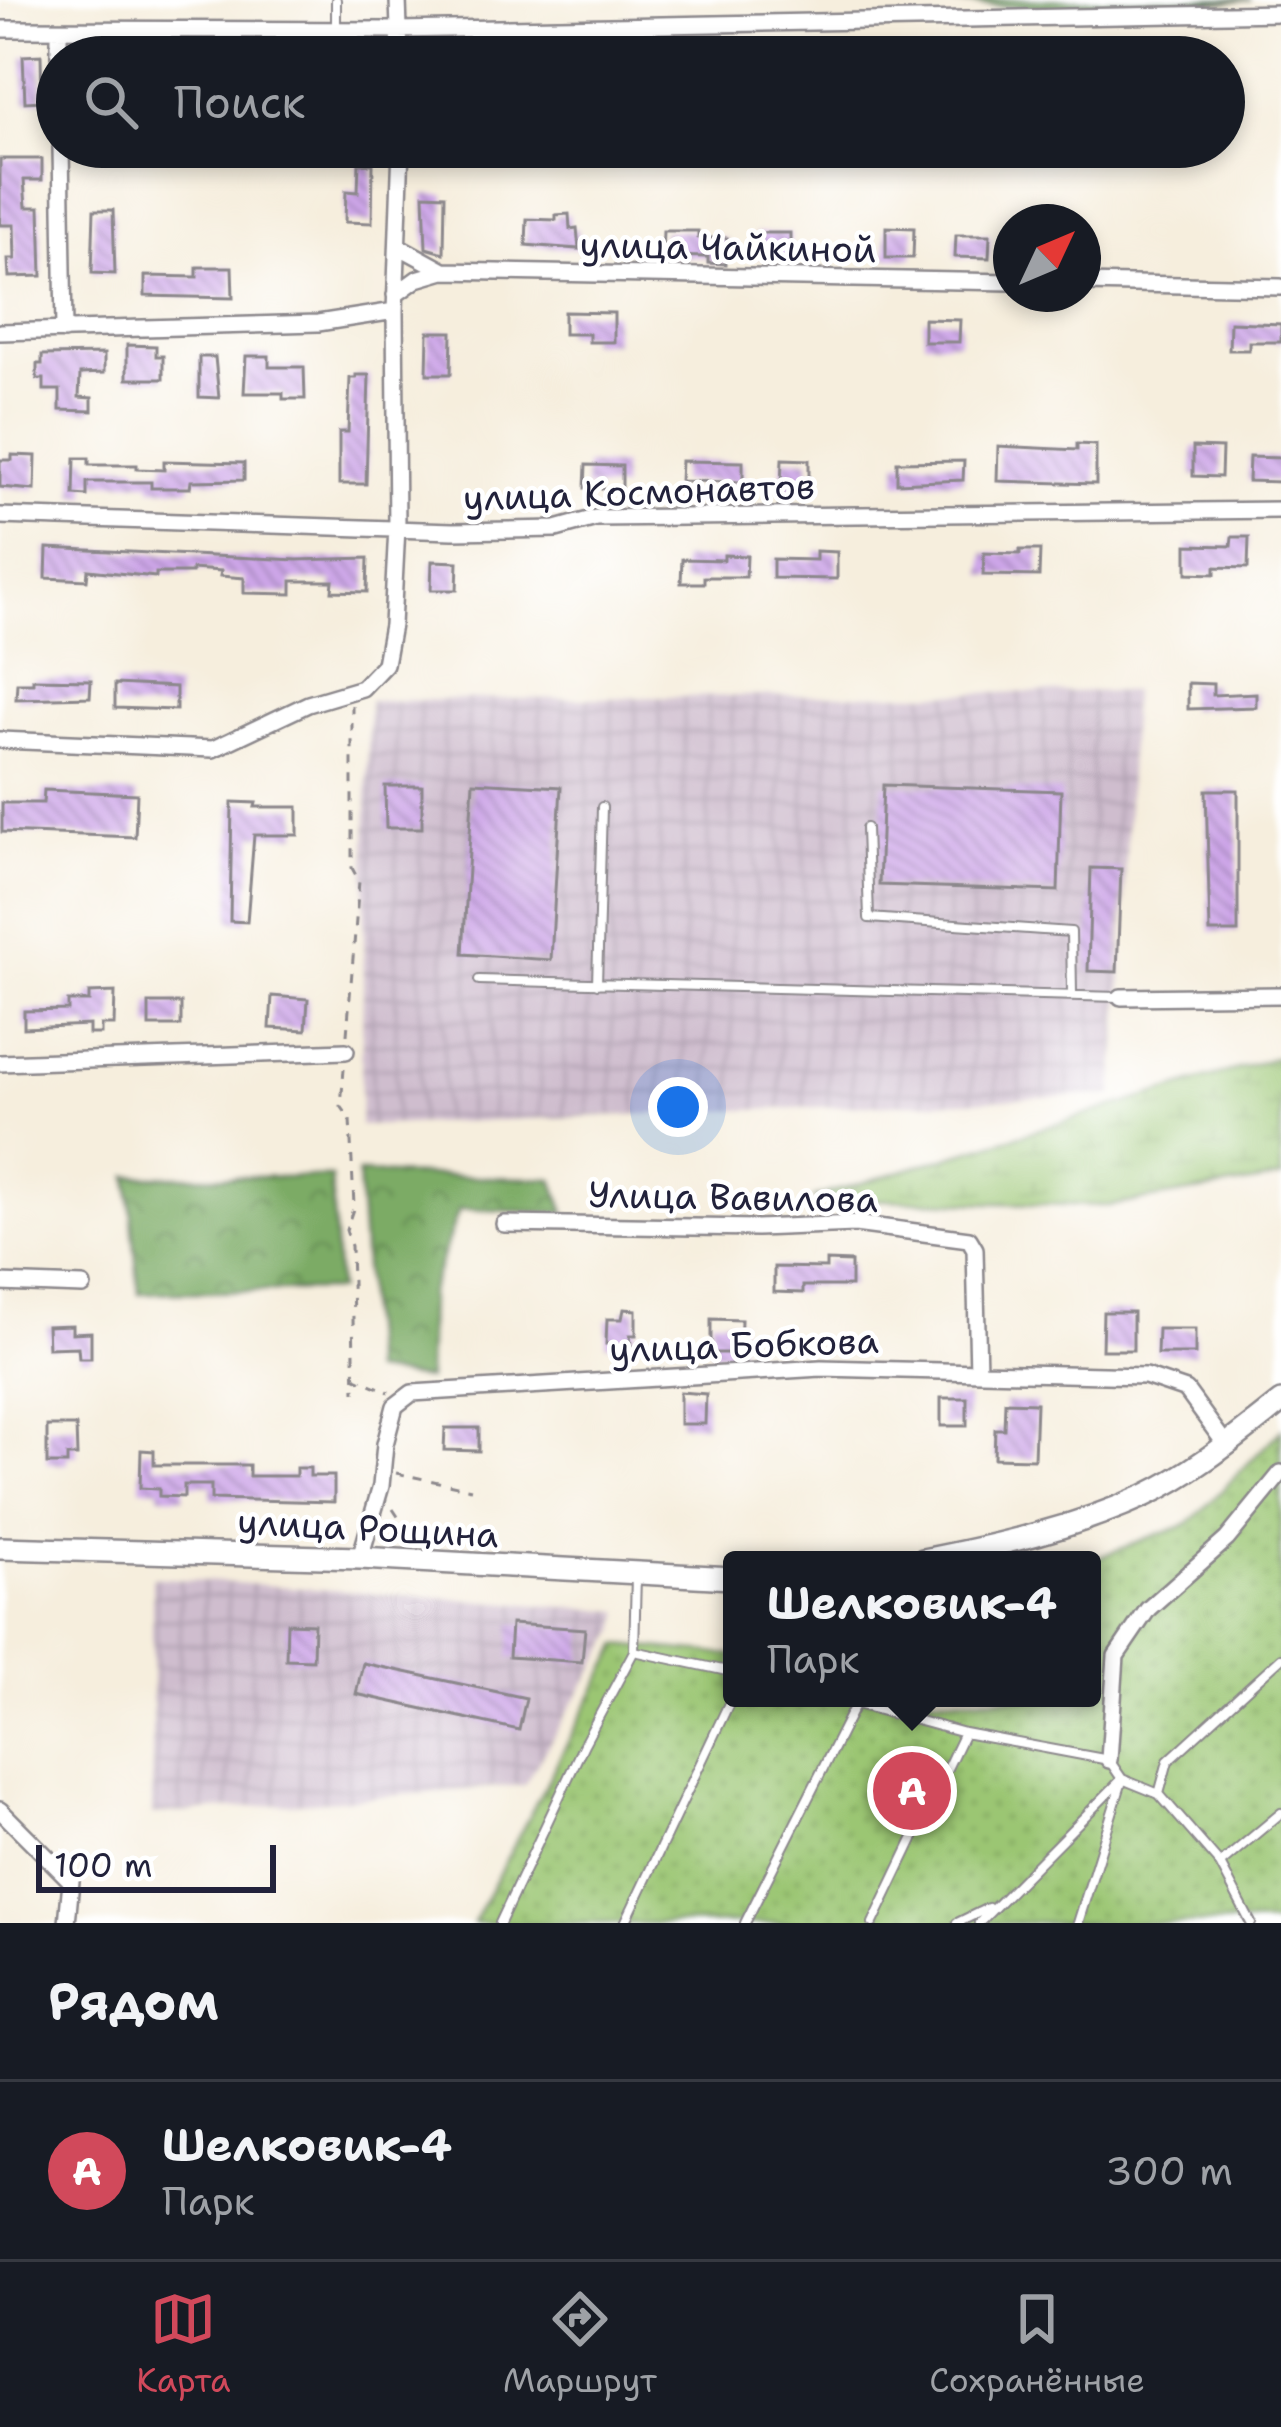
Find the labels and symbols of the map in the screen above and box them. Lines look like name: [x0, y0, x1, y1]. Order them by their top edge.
north arrow: [993, 204, 1101, 312]
street label: улица Чайкиной: [579, 220, 877, 274]
street label: улица Космонавтов: [462, 461, 816, 523]
your location: [648, 1077, 708, 1137]
street label: Улица Вавилова: [588, 1170, 878, 1224]
street label: улица Бобкова: [608, 1316, 880, 1374]
street label: улица Рощина: [236, 1497, 500, 1559]
pin: A: [873, 1746, 951, 1836]
scale bar: [36, 1839, 276, 1892]

